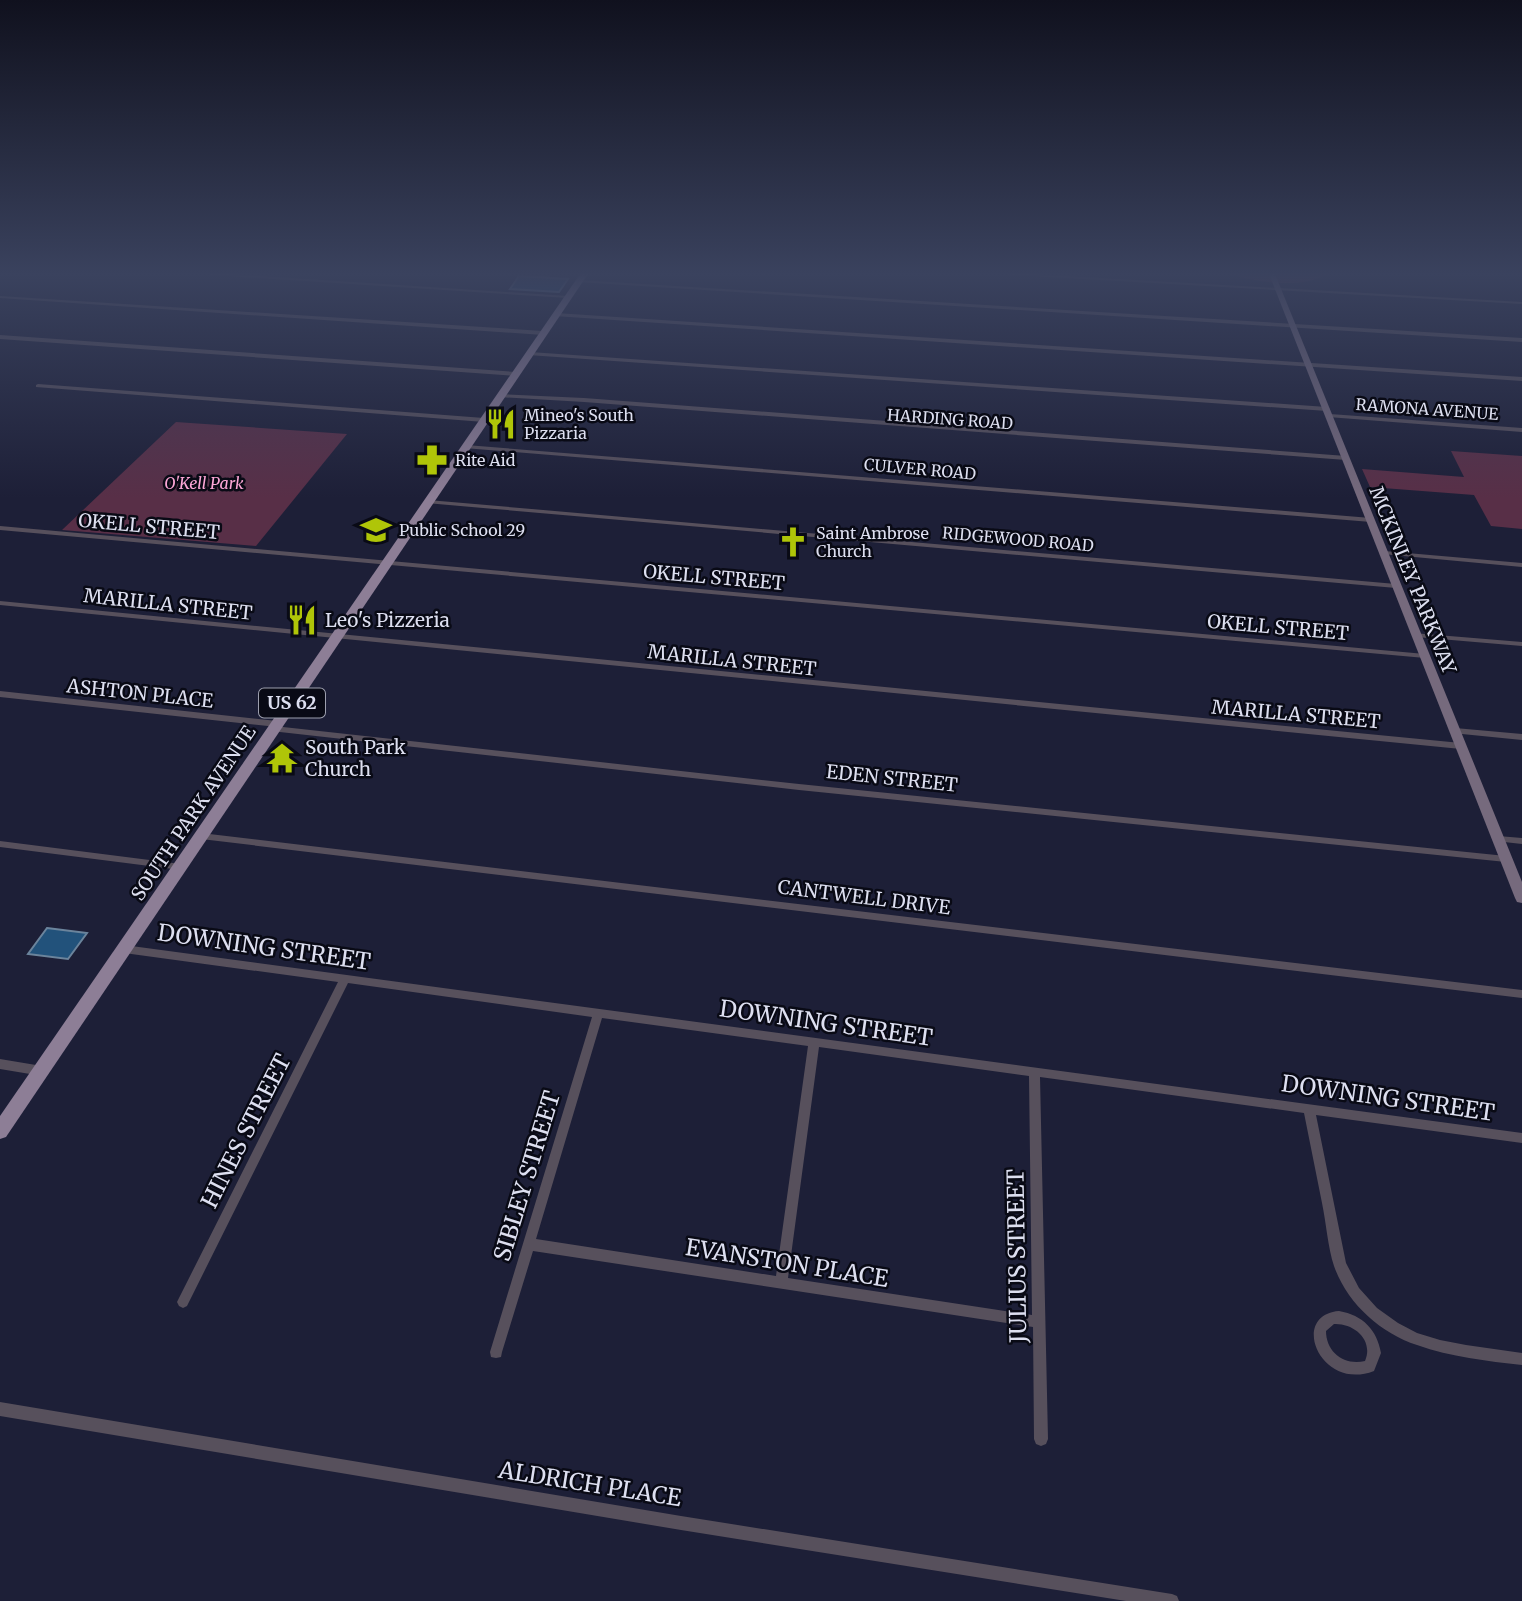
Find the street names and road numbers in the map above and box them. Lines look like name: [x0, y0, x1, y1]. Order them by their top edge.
street label: RAMONA AVENUE: [1355, 394, 1500, 424]
street label: HARDING ROAD: [886, 405, 1014, 433]
street label: CULVER ROAD: [863, 454, 977, 484]
street label: MCKINLEY PARKWAY: [1364, 483, 1462, 678]
street label: OKELL STREET: [77, 508, 221, 544]
street label: RIDGEWOOD ROAD: [941, 522, 1095, 556]
street label: OKELL STREET: [642, 559, 786, 595]
street label: MARILLA STREET: [82, 583, 254, 625]
street label: OKELL STREET: [1206, 609, 1350, 645]
street label: MARILLA STREET: [646, 639, 818, 681]
street label: ASHTON PLACE: [64, 673, 215, 713]
road number: US 62: [259, 688, 325, 718]
street label: MARILLA STREET: [1211, 695, 1381, 733]
street label: SOUTH PARK AVENUE: [125, 721, 261, 905]
street label: EDEN STREET: [825, 759, 959, 797]
street label: CANTWELL DRIVE: [776, 874, 952, 920]
street label: DOWNING STREET: [156, 917, 373, 976]
street label: DOWNING STREET: [718, 993, 935, 1052]
street label: HINES STREET: [194, 1049, 297, 1213]
street label: DOWNING STREET: [1280, 1068, 1497, 1127]
street label: SIBLEY STREET: [487, 1087, 566, 1264]
street label: JULIUS STREET: [1000, 1169, 1033, 1344]
street label: EVANSTON PLACE: [684, 1232, 891, 1293]
street label: ALDRICH PLACE: [496, 1455, 684, 1512]

